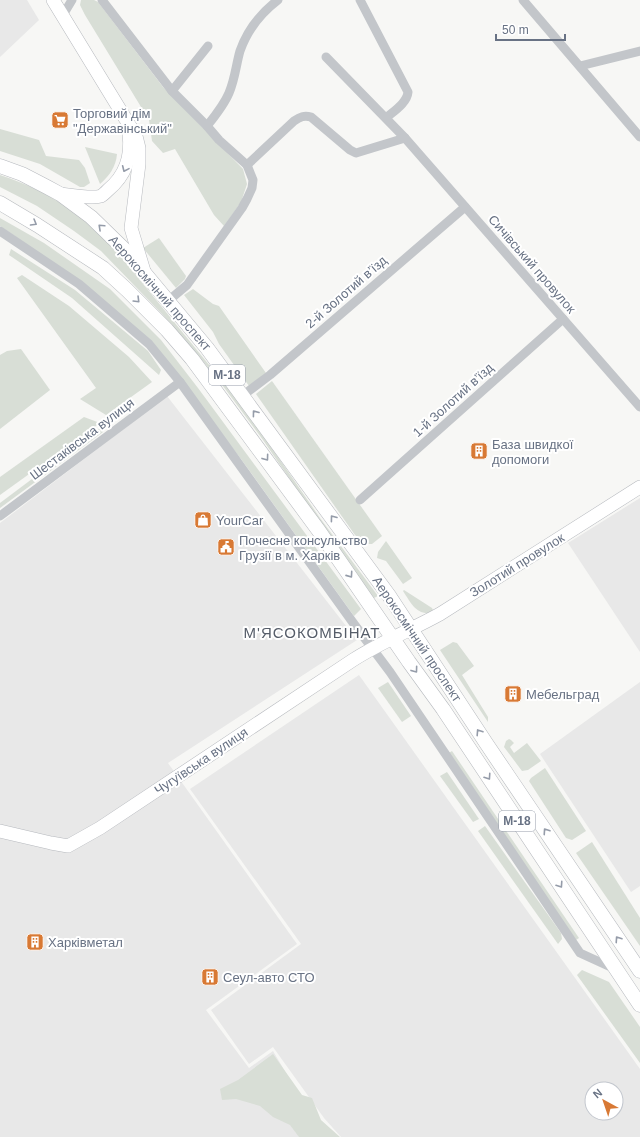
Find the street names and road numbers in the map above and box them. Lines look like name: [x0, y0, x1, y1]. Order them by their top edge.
street label: Сичівський провулок: [485, 212, 579, 316]
street label: Аерокосмічний проспект: [106, 232, 214, 354]
street label: 2-й Золотий в’їзд: [302, 252, 390, 331]
street label: 1-й Золотий в’їзд: [410, 360, 496, 440]
road number: М-18: [209, 365, 245, 385]
street label: Шестаківська вулиця: [27, 395, 137, 483]
street label: Золотий провулок: [467, 530, 567, 600]
street label: Аерокосмічний проспект: [369, 573, 465, 705]
street label: Чугуївська вулиця: [152, 724, 250, 798]
road number: М-18: [499, 811, 535, 831]

